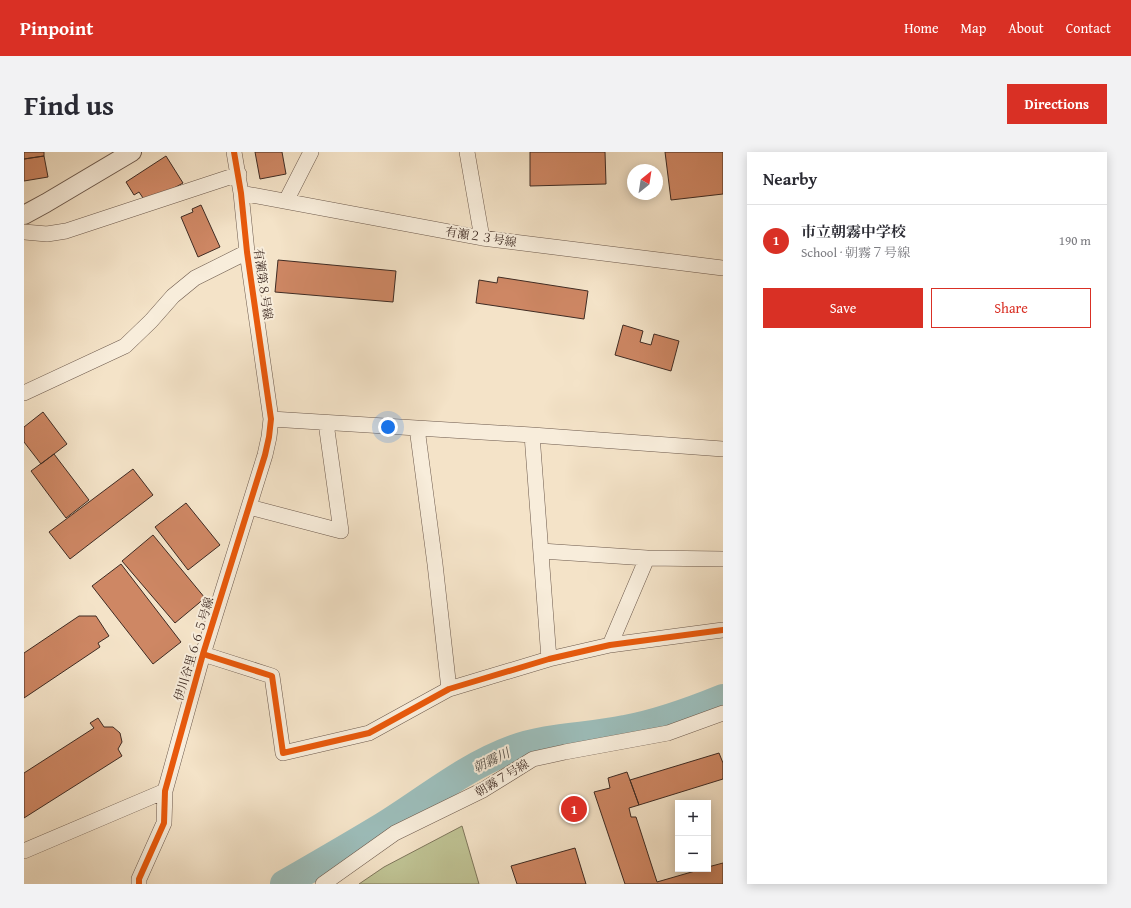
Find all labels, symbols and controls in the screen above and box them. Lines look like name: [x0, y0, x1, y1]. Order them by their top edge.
text: Pinpoint: [20, 14, 93, 42]
text: Home: [904, 18, 939, 38]
text: Map: [961, 18, 986, 38]
text: About: [1008, 18, 1044, 38]
text: Contact: [1066, 18, 1111, 38]
text: Find us: [24, 84, 114, 125]
button: Directions: [1007, 84, 1107, 124]
north arrow: [627, 164, 663, 200]
text: Nearby: [763, 166, 817, 191]
text: 市立朝霧中学校: [801, 221, 906, 242]
street label: 有瀬２３号線: [444, 222, 518, 251]
text: 1: [773, 231, 779, 250]
text: 190 m: [1059, 231, 1091, 250]
text: School · 朝霧７号線: [801, 243, 910, 262]
street label: 有瀬第８号線: [250, 247, 277, 321]
button: Save: [763, 288, 923, 328]
button: Share: [931, 288, 1091, 328]
your location: [378, 417, 398, 437]
street label: 伊川谷里６６５号線: [170, 595, 217, 703]
water label: 朝霧川: [470, 742, 515, 778]
street label: 朝霧７号線: [472, 755, 532, 800]
pin: 1: [561, 794, 587, 824]
map controls: [675, 800, 711, 872]
button: +: [675, 800, 711, 836]
button: −: [675, 836, 711, 872]

